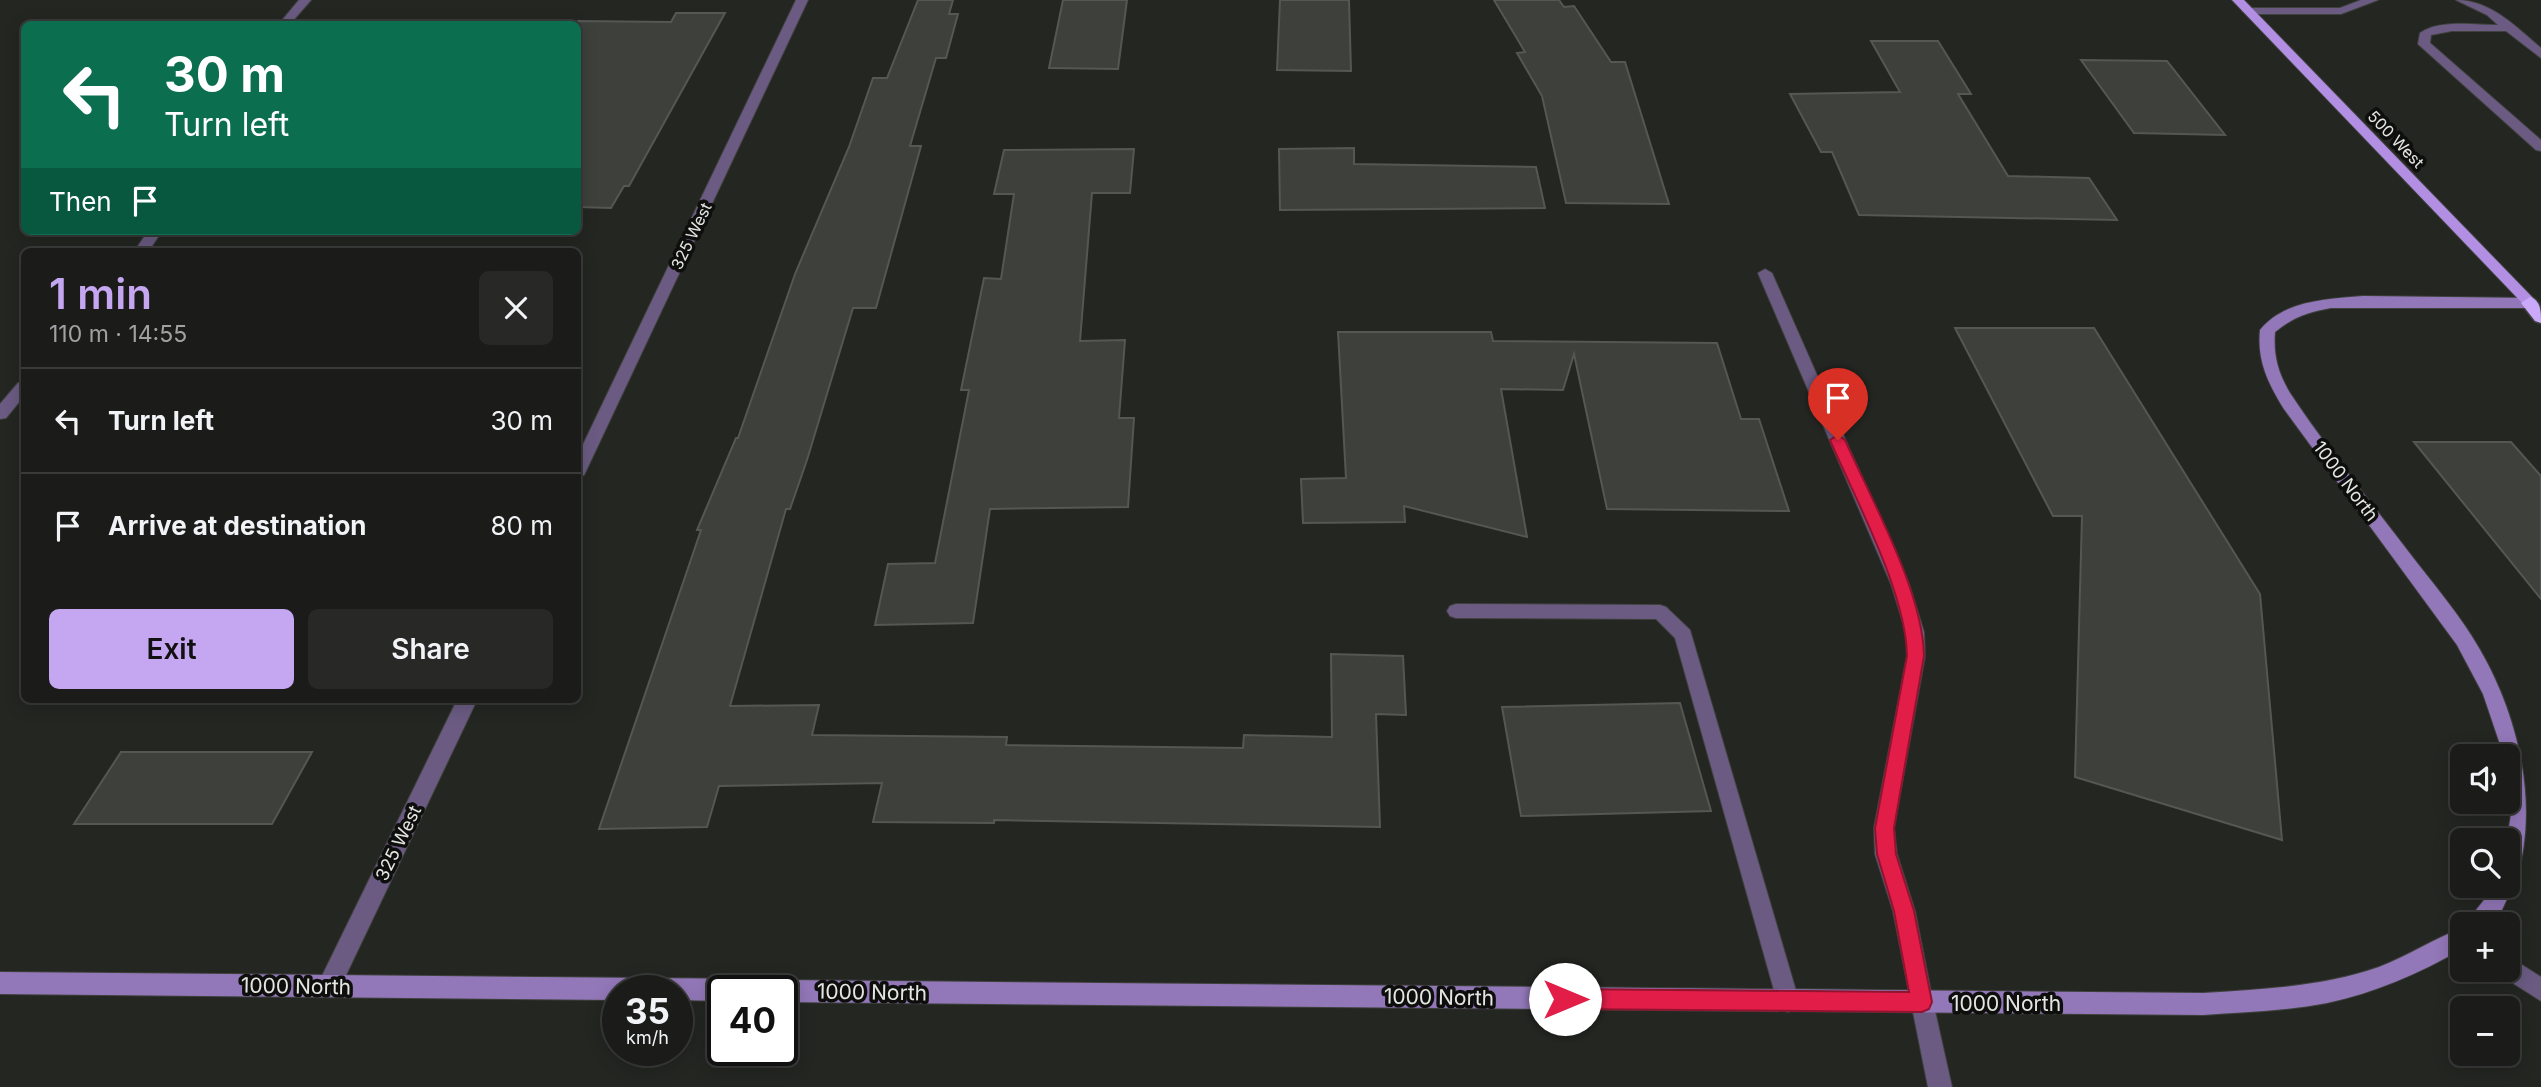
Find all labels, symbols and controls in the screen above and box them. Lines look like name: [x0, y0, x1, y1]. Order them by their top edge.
text: 30 m: [164, 45, 285, 104]
icon: left: [49, 49, 140, 140]
text: Turn left: [164, 105, 289, 144]
street label: 500 West: [2364, 106, 2428, 172]
icon: arrive: [126, 182, 164, 220]
text: Then: [49, 186, 112, 217]
street label: 325 West: [666, 199, 716, 273]
text: 1 min: [49, 268, 152, 319]
button: close: [479, 271, 553, 345]
text: 110 m · 14:55: [49, 320, 187, 348]
pin: [1808, 368, 1868, 440]
icon: arrive: [1819, 379, 1857, 417]
icon: left: [49, 402, 87, 440]
text: Turn left: [108, 405, 214, 436]
text: 30 m: [490, 405, 553, 436]
street label: 1000 North: [2309, 437, 2383, 525]
icon: arrive: [49, 507, 87, 545]
text: Arrive at destination: [108, 510, 367, 541]
text: 80 m: [490, 510, 553, 541]
button: Exit: [49, 609, 294, 689]
button: Share: [308, 609, 553, 689]
map controls: [2450, 744, 2520, 1066]
button: sound: [2450, 744, 2520, 814]
street label: 325 West: [371, 802, 425, 884]
button: search: [2450, 828, 2520, 898]
button: +: [2450, 912, 2520, 982]
position arrow: [1528, 962, 1602, 1036]
street label: 1000 North: [241, 973, 351, 999]
speed limit sign: 40: [707, 975, 798, 1066]
street label: 1000 North: [817, 979, 927, 1005]
street label: 1000 North: [1384, 984, 1494, 1010]
text: 35: [625, 990, 670, 1032]
street label: 1000 North: [1951, 991, 2061, 1016]
button: −: [2450, 996, 2520, 1066]
text: km/h: [626, 1027, 669, 1048]

